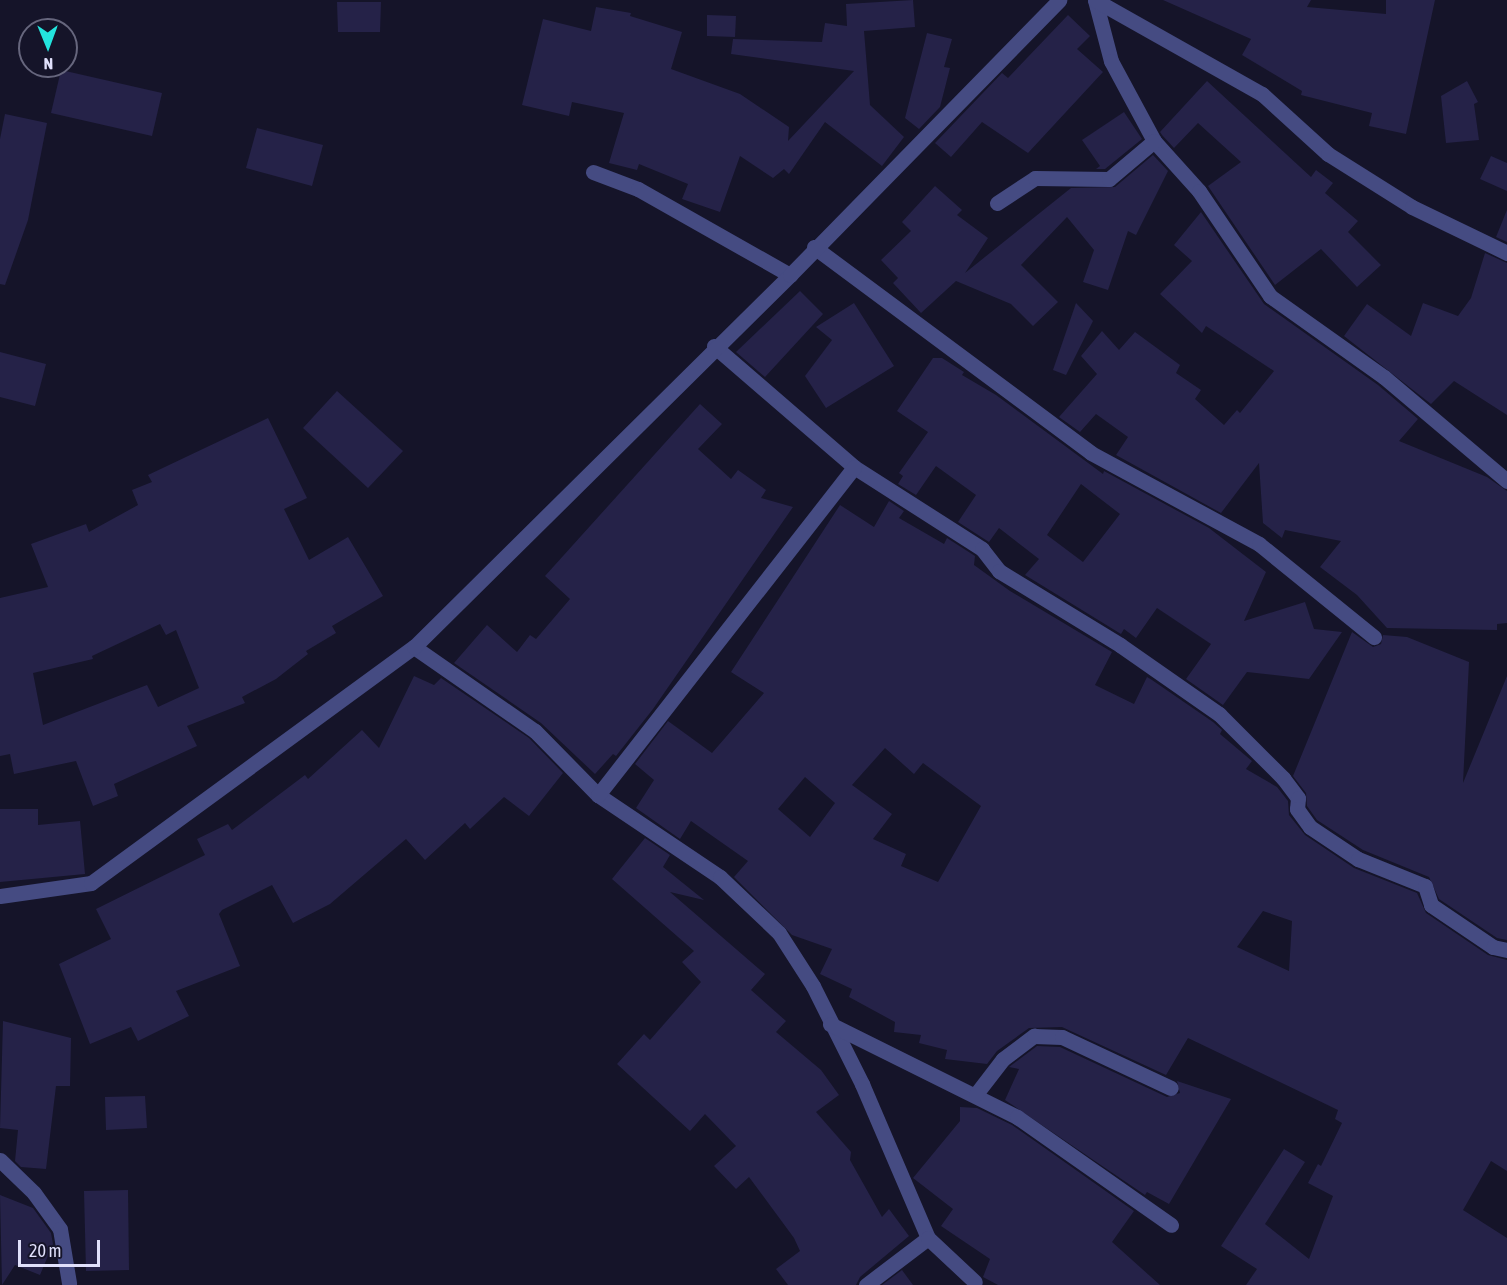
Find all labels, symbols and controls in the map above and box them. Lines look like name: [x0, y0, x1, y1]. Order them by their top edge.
north arrow: [18, 18, 78, 78]
text: N: [43, 55, 53, 73]
scale bar: [21, 1228, 104, 1266]
text: 20 m: [29, 1240, 61, 1261]

